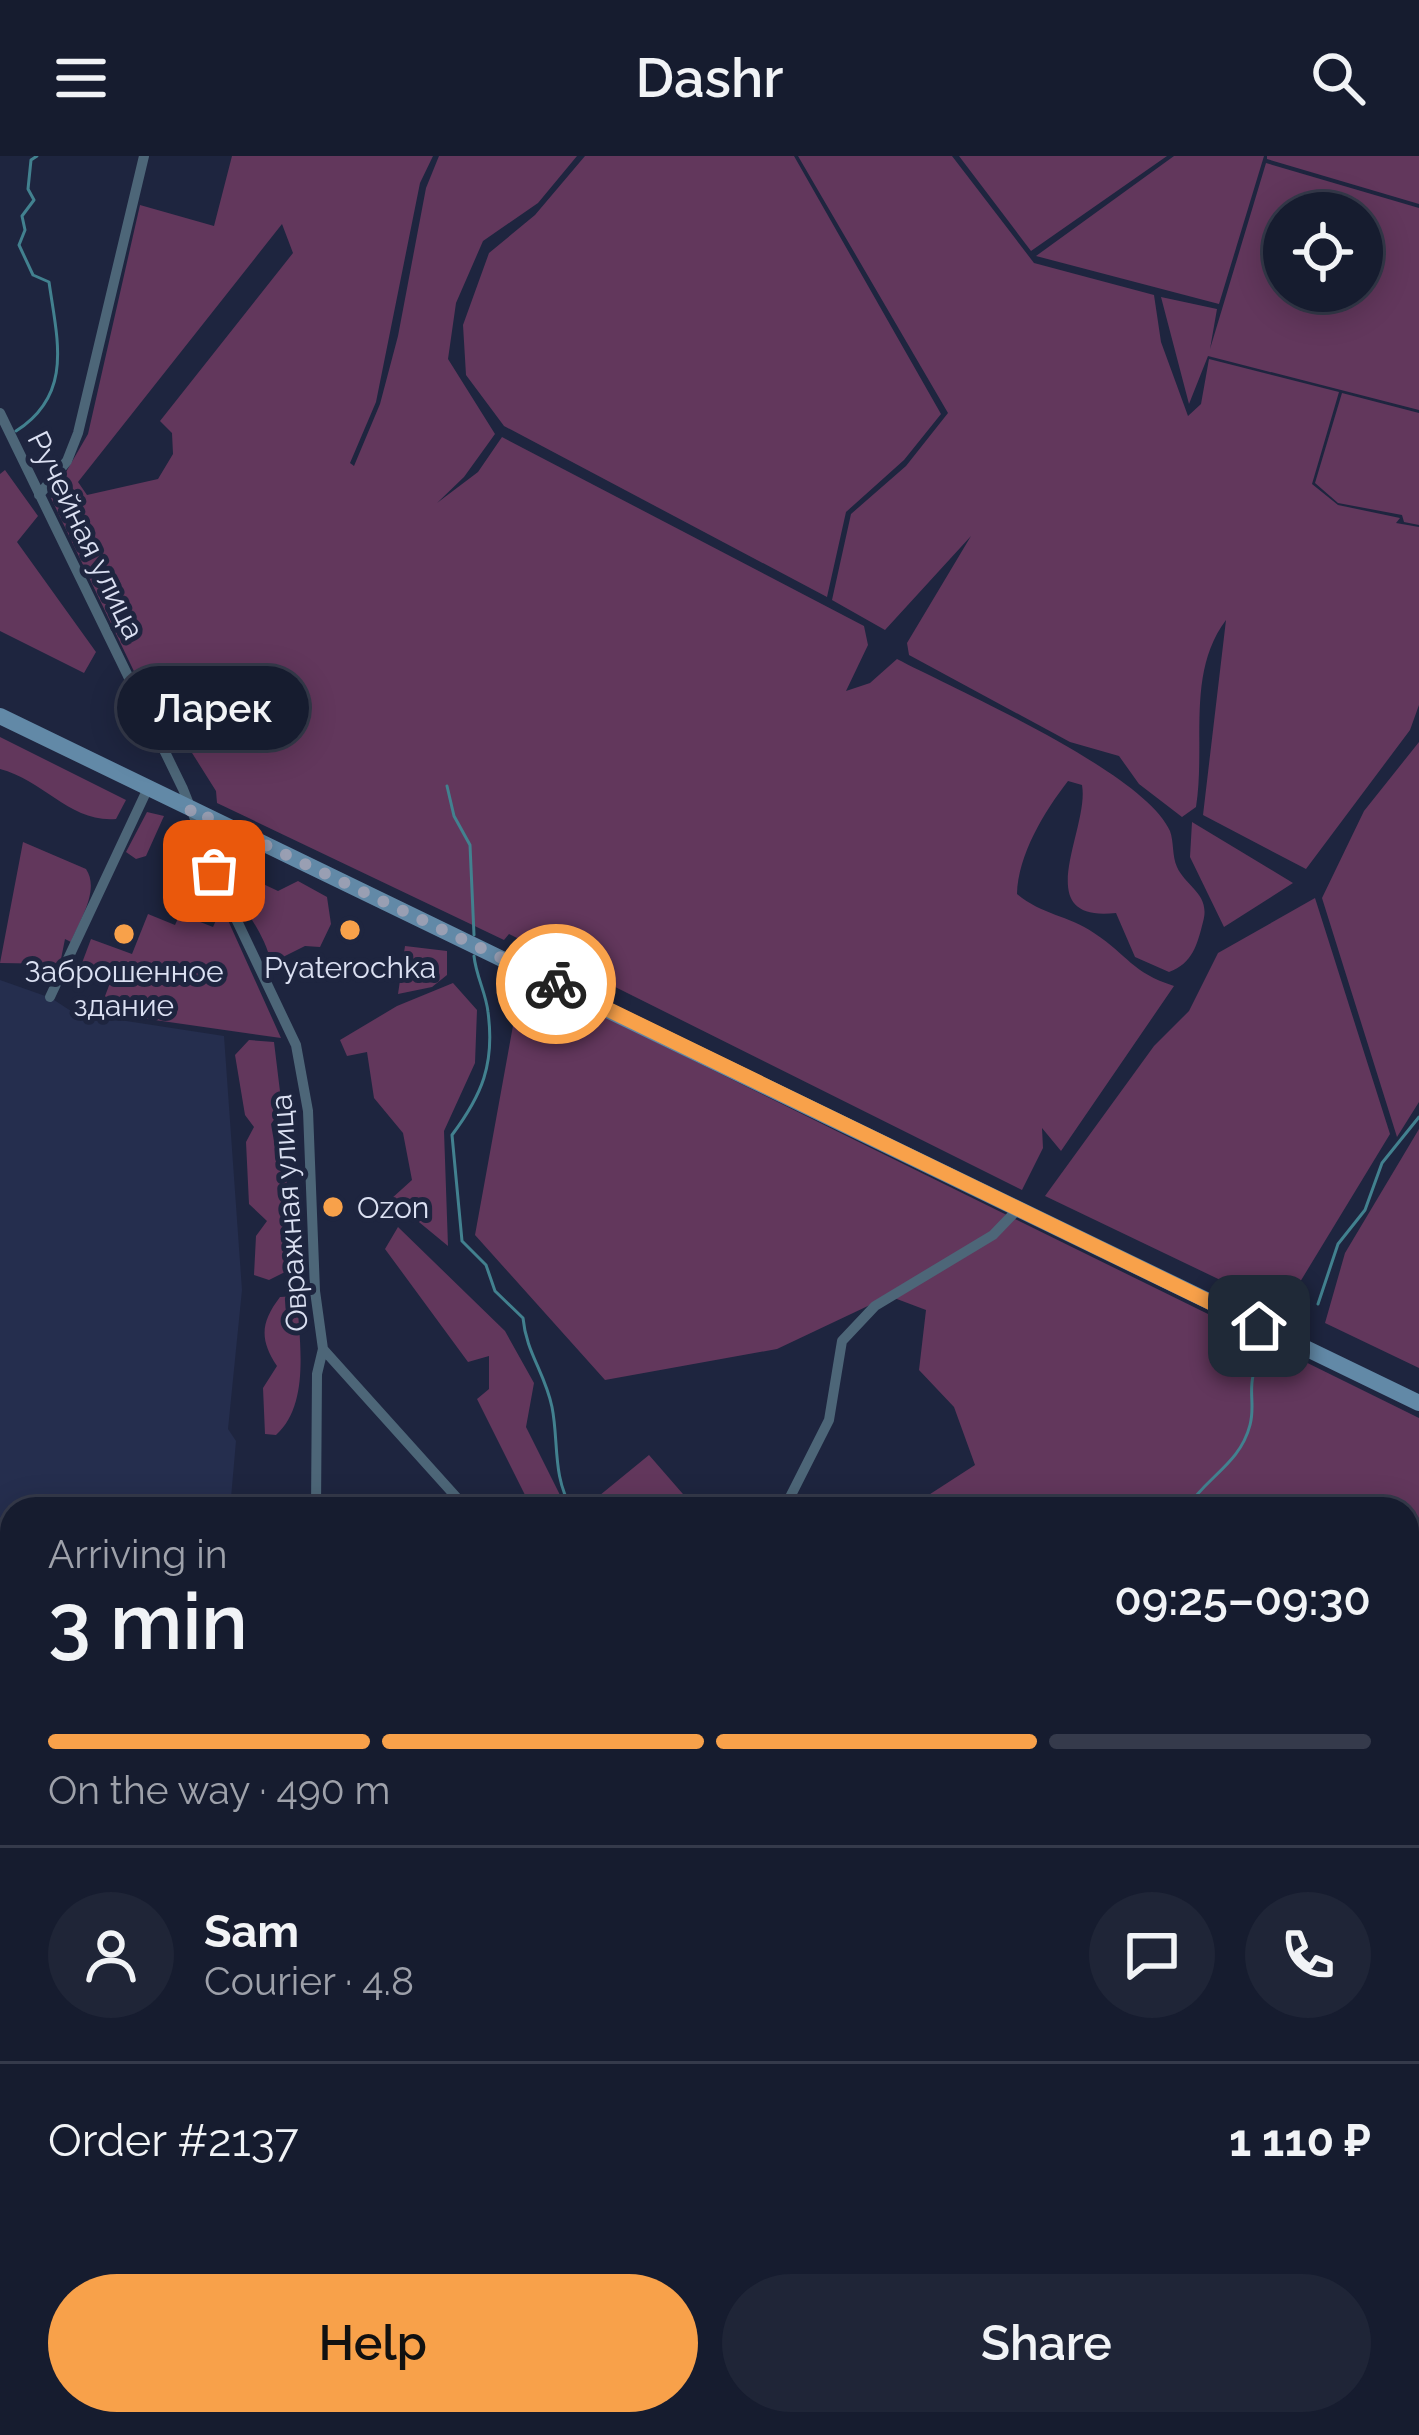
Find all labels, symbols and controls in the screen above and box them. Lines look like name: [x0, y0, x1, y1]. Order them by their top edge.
icon: menu: [48, 45, 114, 111]
icon: search: [1305, 45, 1371, 111]
text: Dashr: [636, 46, 783, 110]
map controls: [1263, 192, 1383, 312]
button: locate: [1263, 192, 1383, 312]
street label: Ручейная улица: [21, 425, 151, 645]
callout: Ларек: [118, 667, 310, 751]
text: Ларек: [153, 685, 273, 731]
pin: [163, 820, 265, 922]
icon: bag: [181, 838, 247, 904]
marker: Pyaterochka: [337, 917, 363, 943]
marker: Заброшенное здание: [111, 921, 137, 947]
courier: [496, 924, 616, 1044]
place label: Pyaterochka: [264, 950, 436, 985]
icon: bike: [523, 951, 589, 1017]
place label: Заброшенное здание: [24, 954, 224, 1023]
street label: Овражная улица: [263, 1093, 315, 1333]
place label: Ozon: [357, 1190, 429, 1225]
marker: Ozon: [320, 1194, 346, 1220]
pin: [1208, 1275, 1310, 1377]
icon: home: [1226, 1293, 1292, 1359]
text: Arriving in: [48, 1531, 228, 1577]
text: 09:25–09:30: [1114, 1573, 1371, 1626]
text: 3 min: [48, 1576, 248, 1667]
text: On the way · 490 m: [48, 1767, 390, 1813]
button: person: [48, 1892, 174, 2018]
button: chat: [1089, 1892, 1215, 2018]
button: phone: [1245, 1892, 1371, 2018]
text: Sam: [204, 1905, 299, 1958]
text: Courier · 4.8: [204, 1958, 414, 2004]
text: Order #2137: [48, 2114, 299, 2167]
text: 1 110 ₽: [1229, 2114, 1371, 2167]
button: Help: [48, 2274, 698, 2412]
button: Share: [722, 2274, 1371, 2412]

